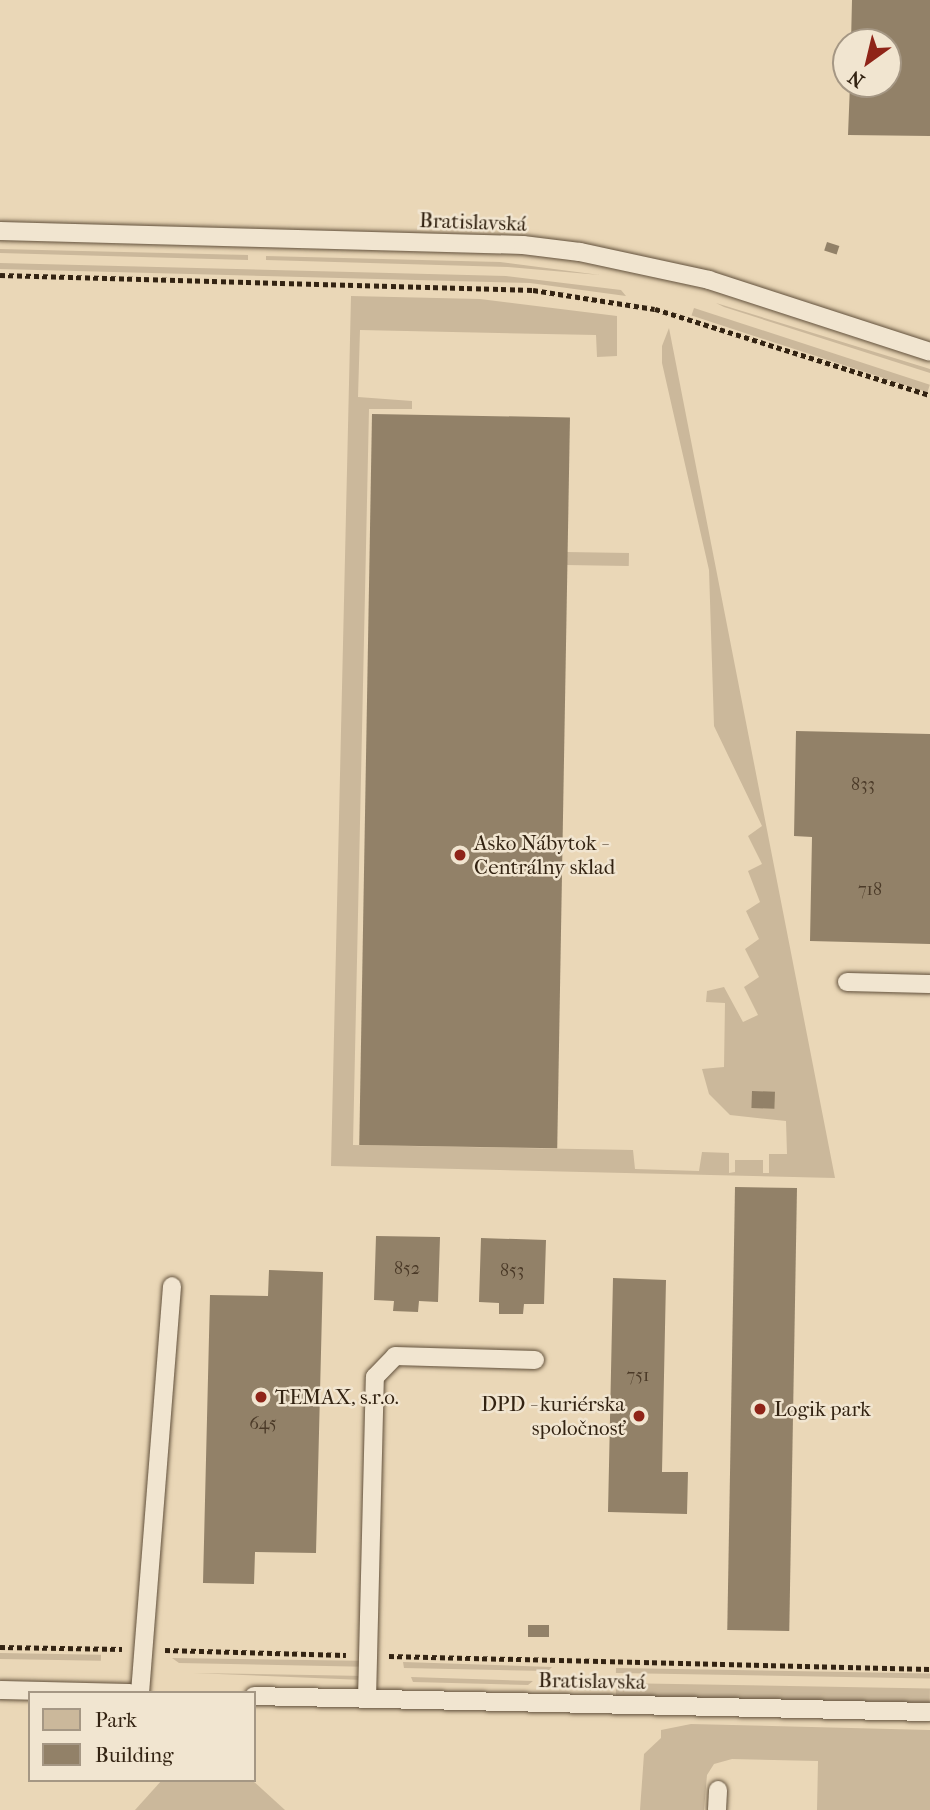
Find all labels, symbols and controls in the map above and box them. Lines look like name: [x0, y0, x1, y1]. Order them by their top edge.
north arrow: [832, 28, 902, 98]
text: N: [844, 66, 869, 92]
street label: Bratislavská: [419, 208, 527, 236]
house number: 833: [851, 774, 875, 796]
place label: Asko Nábytok - Centrálny sklad: [474, 830, 615, 880]
marker: Asko Nábytok - Centrálny sklad: [452, 847, 468, 863]
house number: 718: [858, 879, 882, 901]
house number: 852: [394, 1258, 420, 1280]
house number: 853: [500, 1260, 524, 1282]
house number: 751: [627, 1365, 649, 1387]
place label: TEMAX, s.r.o.: [275, 1384, 399, 1410]
marker: TEMAX, s.r.o.: [253, 1389, 269, 1405]
place label: DPD - kuriérska spoločnosť: [481, 1391, 625, 1441]
place label: Logik park: [774, 1396, 871, 1422]
marker: Logik park: [752, 1401, 768, 1417]
marker: DPD - kuriérska spoločnosť: [631, 1408, 647, 1424]
house number: 645: [249, 1413, 277, 1435]
street label: Bratislavská: [538, 1667, 646, 1695]
legend: [28, 1691, 256, 1782]
text: Park: [95, 1708, 137, 1732]
text: Building: [95, 1743, 173, 1767]

